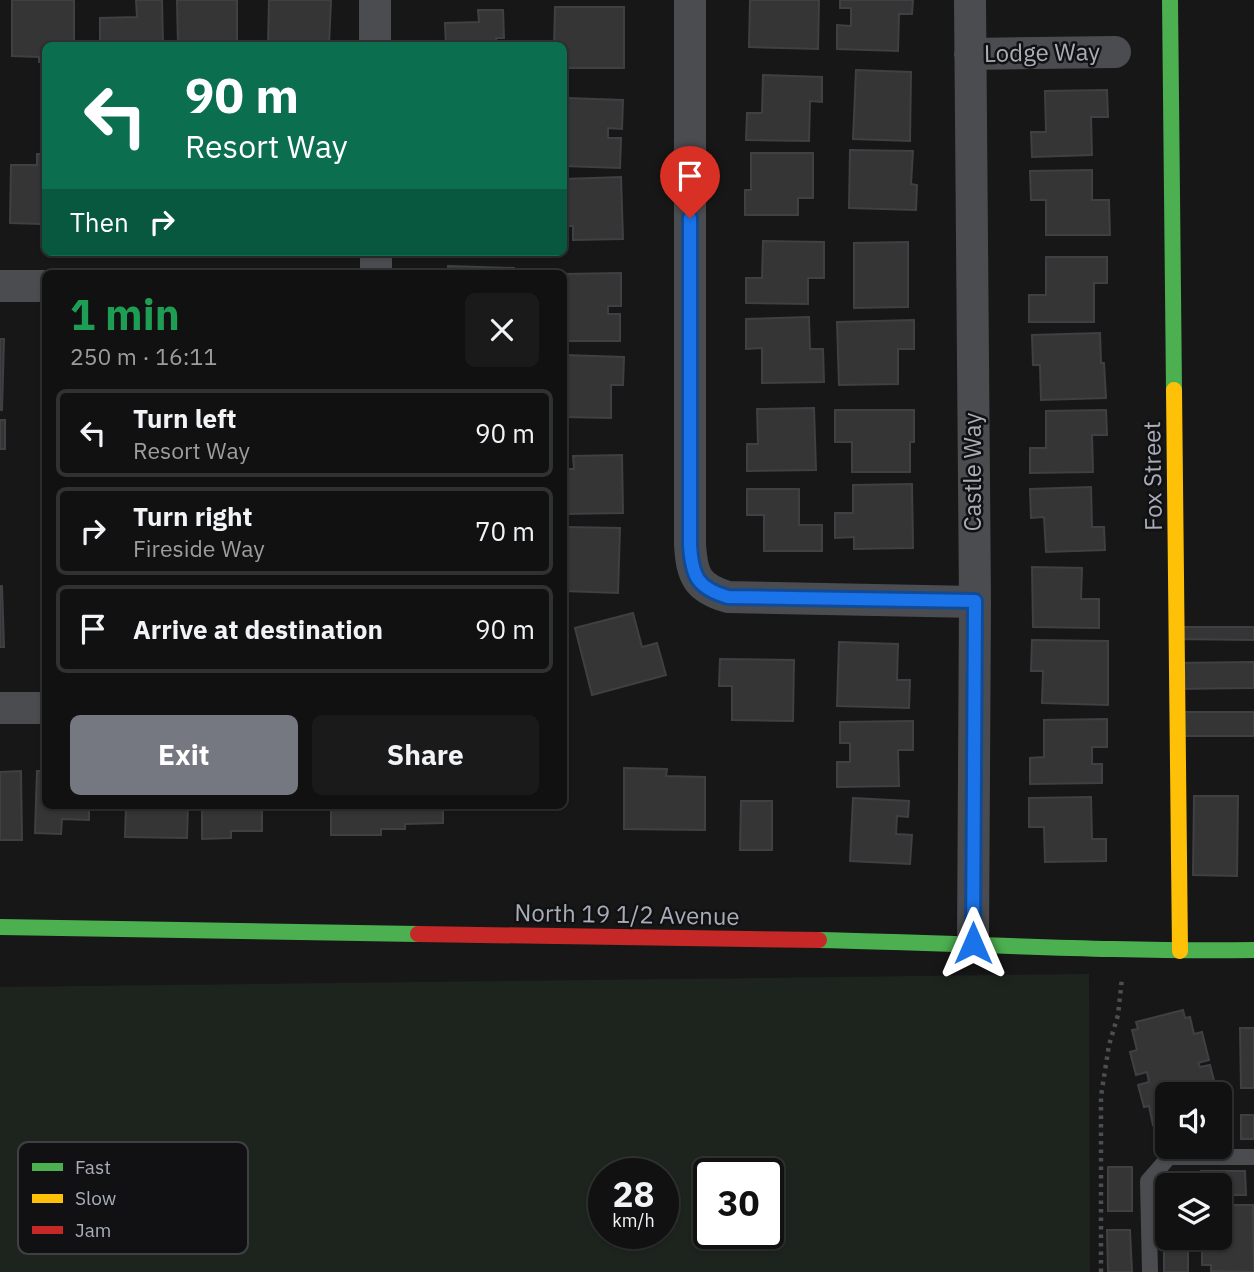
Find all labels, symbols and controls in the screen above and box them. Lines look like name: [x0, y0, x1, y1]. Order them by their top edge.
street label: Lodge Way: [984, 35, 1100, 69]
text: 90 m: [185, 63, 299, 126]
icon: left: [70, 70, 161, 161]
text: Resort Way: [185, 125, 348, 167]
pin: [660, 146, 720, 218]
icon: arrive: [671, 157, 709, 195]
icon: right: [143, 203, 181, 241]
text: Then: [70, 205, 129, 239]
text: 1 min: [70, 287, 180, 342]
button: close: [465, 293, 539, 367]
text: 250 m · 16:11: [70, 341, 217, 371]
text: Turn left: [133, 401, 236, 435]
street label: Castle Way: [956, 413, 988, 531]
icon: left: [74, 414, 112, 452]
text: 90 m: [475, 416, 535, 450]
street label: Fox Street: [1135, 421, 1169, 531]
text: Resort Way: [133, 435, 250, 465]
text: Turn right: [133, 499, 252, 533]
icon: right: [74, 512, 112, 550]
text: 70 m: [475, 514, 535, 548]
text: Fireside Way: [133, 533, 265, 563]
icon: arrive: [74, 610, 112, 648]
text: Arrive at destination: [133, 612, 383, 646]
text: 90 m: [475, 612, 535, 646]
button: Exit: [70, 715, 298, 795]
button: Share: [312, 715, 539, 795]
street label: North 19 1/2 Avenue: [514, 896, 740, 932]
position arrow: [936, 906, 1010, 980]
map controls: [1155, 1082, 1232, 1250]
button: sound: [1155, 1082, 1232, 1159]
legend: [18, 1142, 248, 1254]
text: Fast: [75, 1155, 111, 1179]
speed limit sign: 30: [693, 1158, 784, 1249]
text: 28: [612, 1171, 655, 1217]
button: layers: [1155, 1173, 1232, 1250]
text: Slow: [75, 1186, 116, 1210]
text: km/h: [612, 1209, 655, 1232]
text: Jam: [75, 1218, 111, 1242]

